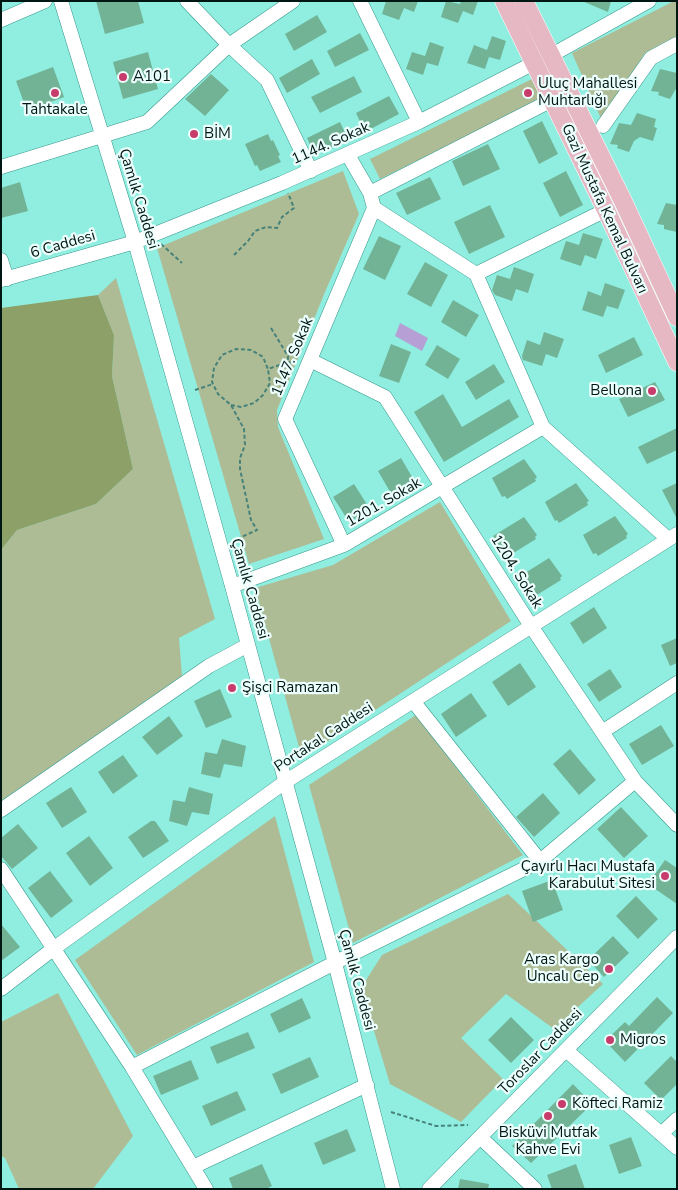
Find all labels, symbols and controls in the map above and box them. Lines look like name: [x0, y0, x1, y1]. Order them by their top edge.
place label: A101: [133, 68, 171, 86]
marker: A101: [117, 71, 129, 83]
place label: Uluç Mahallesi Muhtarlığı: [538, 75, 637, 110]
marker: Tahtakale: [49, 87, 61, 99]
marker: Uluç Mahallesi Muhtarlığı: [522, 87, 534, 99]
place label: Tahtakale: [22, 101, 88, 119]
street label: 1144. Sokak: [289, 119, 373, 169]
street label: Gazi Mustafa Kemal Bulvarı: [557, 121, 651, 297]
place label: BİM: [204, 125, 231, 143]
marker: BİM: [188, 128, 200, 140]
street label: Çamlık Caddesi: [114, 147, 162, 251]
street label: 6 Caddesi: [28, 227, 98, 263]
street label: 1147. Sokak: [268, 315, 318, 399]
place label: Bellona: [590, 382, 642, 400]
marker: Bellona: [646, 385, 658, 397]
street label: 1201. Sokak: [343, 474, 425, 532]
street label: 1204. Sokak: [486, 532, 546, 612]
street label: Çamlık Caddesi: [226, 537, 272, 641]
place label: Şişci Ramazan: [242, 679, 338, 697]
marker: Şişci Ramazan: [226, 682, 238, 694]
street label: Portakal Caddesi: [271, 699, 377, 777]
place label: Çayırlı Hacı Mustafa Karabulut Sitesi: [521, 858, 655, 893]
marker: Çayırlı Hacı Mustafa Karabulut Sitesi: [659, 870, 671, 882]
street label: Çamlık Caddesi: [334, 928, 378, 1032]
place label: Aras Kargo Uncalı Cep: [524, 951, 599, 986]
marker: Aras Kargo Uncalı Cep: [603, 963, 615, 975]
street label: Toroslar Caddesi: [495, 1005, 587, 1099]
place label: Migros: [620, 1031, 666, 1049]
marker: Migros: [604, 1034, 616, 1046]
place label: Köfteci Ramiz: [572, 1095, 663, 1113]
marker: Köfteci Ramiz: [556, 1098, 568, 1110]
marker: Bisküvi Mutfak Kahve Evi: [542, 1110, 554, 1122]
place label: Bisküvi Mutfak Kahve Evi: [499, 1124, 597, 1159]

